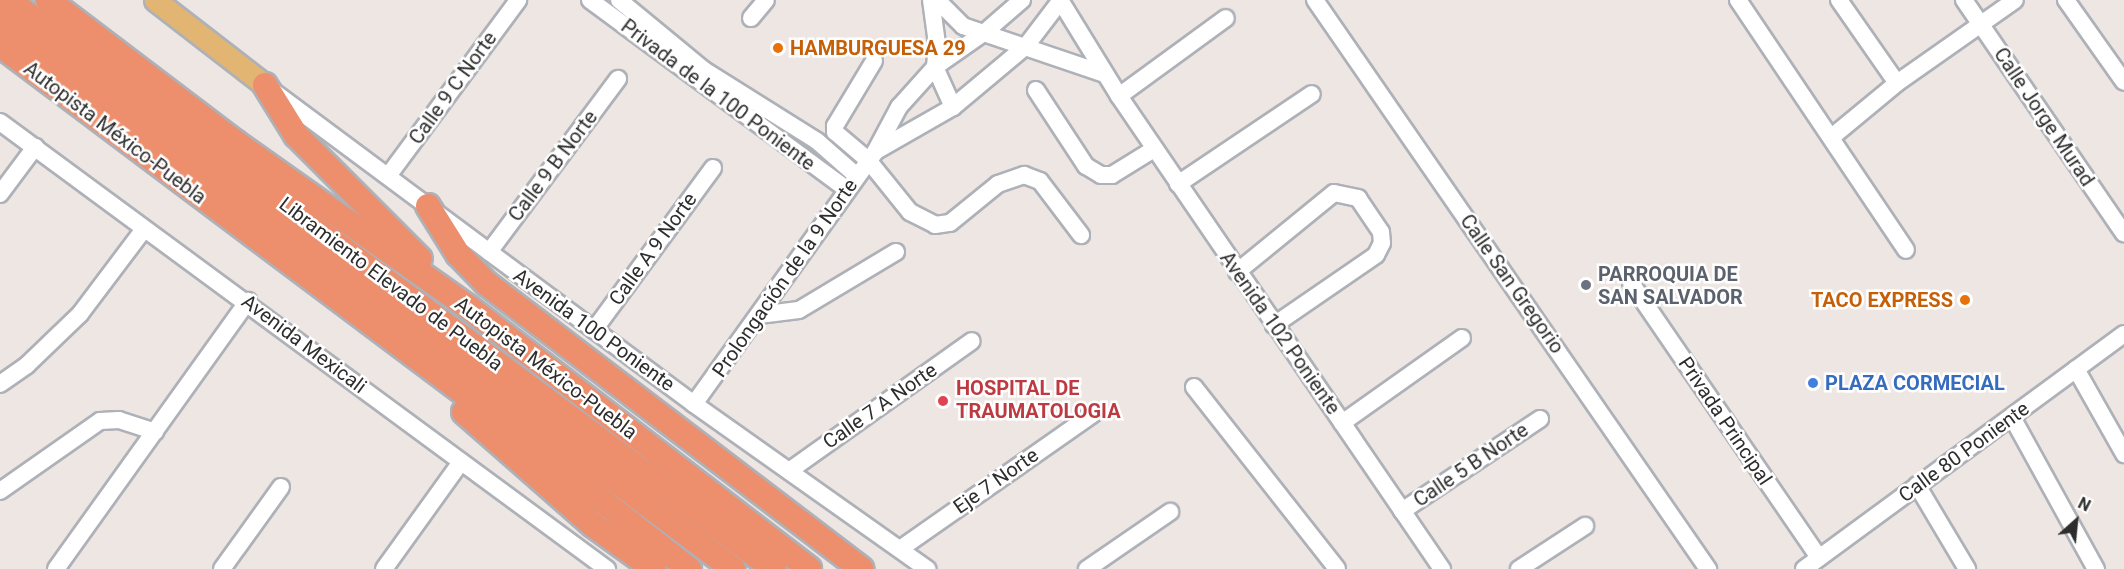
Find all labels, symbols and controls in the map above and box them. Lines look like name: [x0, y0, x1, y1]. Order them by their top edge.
street label: Privada de la 100 Poniente: [616, 14, 820, 176]
street label: Calle 9 C Norte: [404, 27, 502, 149]
place label: HAMBURGUESA 29: [790, 36, 966, 60]
marker: HAMBURGUESA 29: [771, 41, 785, 55]
street label: Calle Jorge Murad: [1989, 43, 2099, 191]
street label: Autopista México-Puebla: [19, 57, 211, 209]
street label: Calle 9 B Norte: [503, 106, 603, 226]
street label: Prolongación de la 9 Norte: [707, 174, 863, 382]
street label: Calle A 9 Norte: [604, 188, 702, 310]
street label: Libramiento Elevado de Puebla: [274, 192, 508, 376]
street label: Calle San Gregorio: [1455, 210, 1569, 358]
street label: Avenida 102 Poniente: [1215, 247, 1345, 419]
place label: PARROQUIA DE SAN SALVADOR: [1598, 262, 1743, 309]
street label: Avenida 100 Poniente: [509, 264, 679, 396]
marker: PARROQUIA DE SAN SALVADOR: [1579, 278, 1593, 292]
place label: TACO EXPRESS: [1811, 288, 1953, 312]
street label: Avenida Mexicali: [237, 289, 371, 399]
street label: Autopista México-Puebla: [450, 292, 642, 444]
marker: TACO EXPRESS: [1958, 293, 1972, 307]
street label: Privada Principal: [1673, 352, 1777, 490]
street label: Calle 7 A Norte: [818, 358, 942, 454]
place label: PLAZA CORMECIAL: [1825, 371, 2005, 395]
marker: PLAZA CORMECIAL: [1806, 376, 1820, 390]
place label: HOSPITAL DE TRAUMATOLOGIA: [956, 377, 1121, 424]
marker: HOSPITAL DE TRAUMATOLOGIA: [934, 392, 952, 410]
street label: Calle 80 Poniente: [1894, 397, 2034, 507]
street label: Calle 5 B Norte: [1409, 418, 1533, 512]
street label: Eje 7 Norte: [949, 443, 1043, 519]
north arrow: [2046, 491, 2106, 551]
text: N: [2075, 493, 2094, 516]

